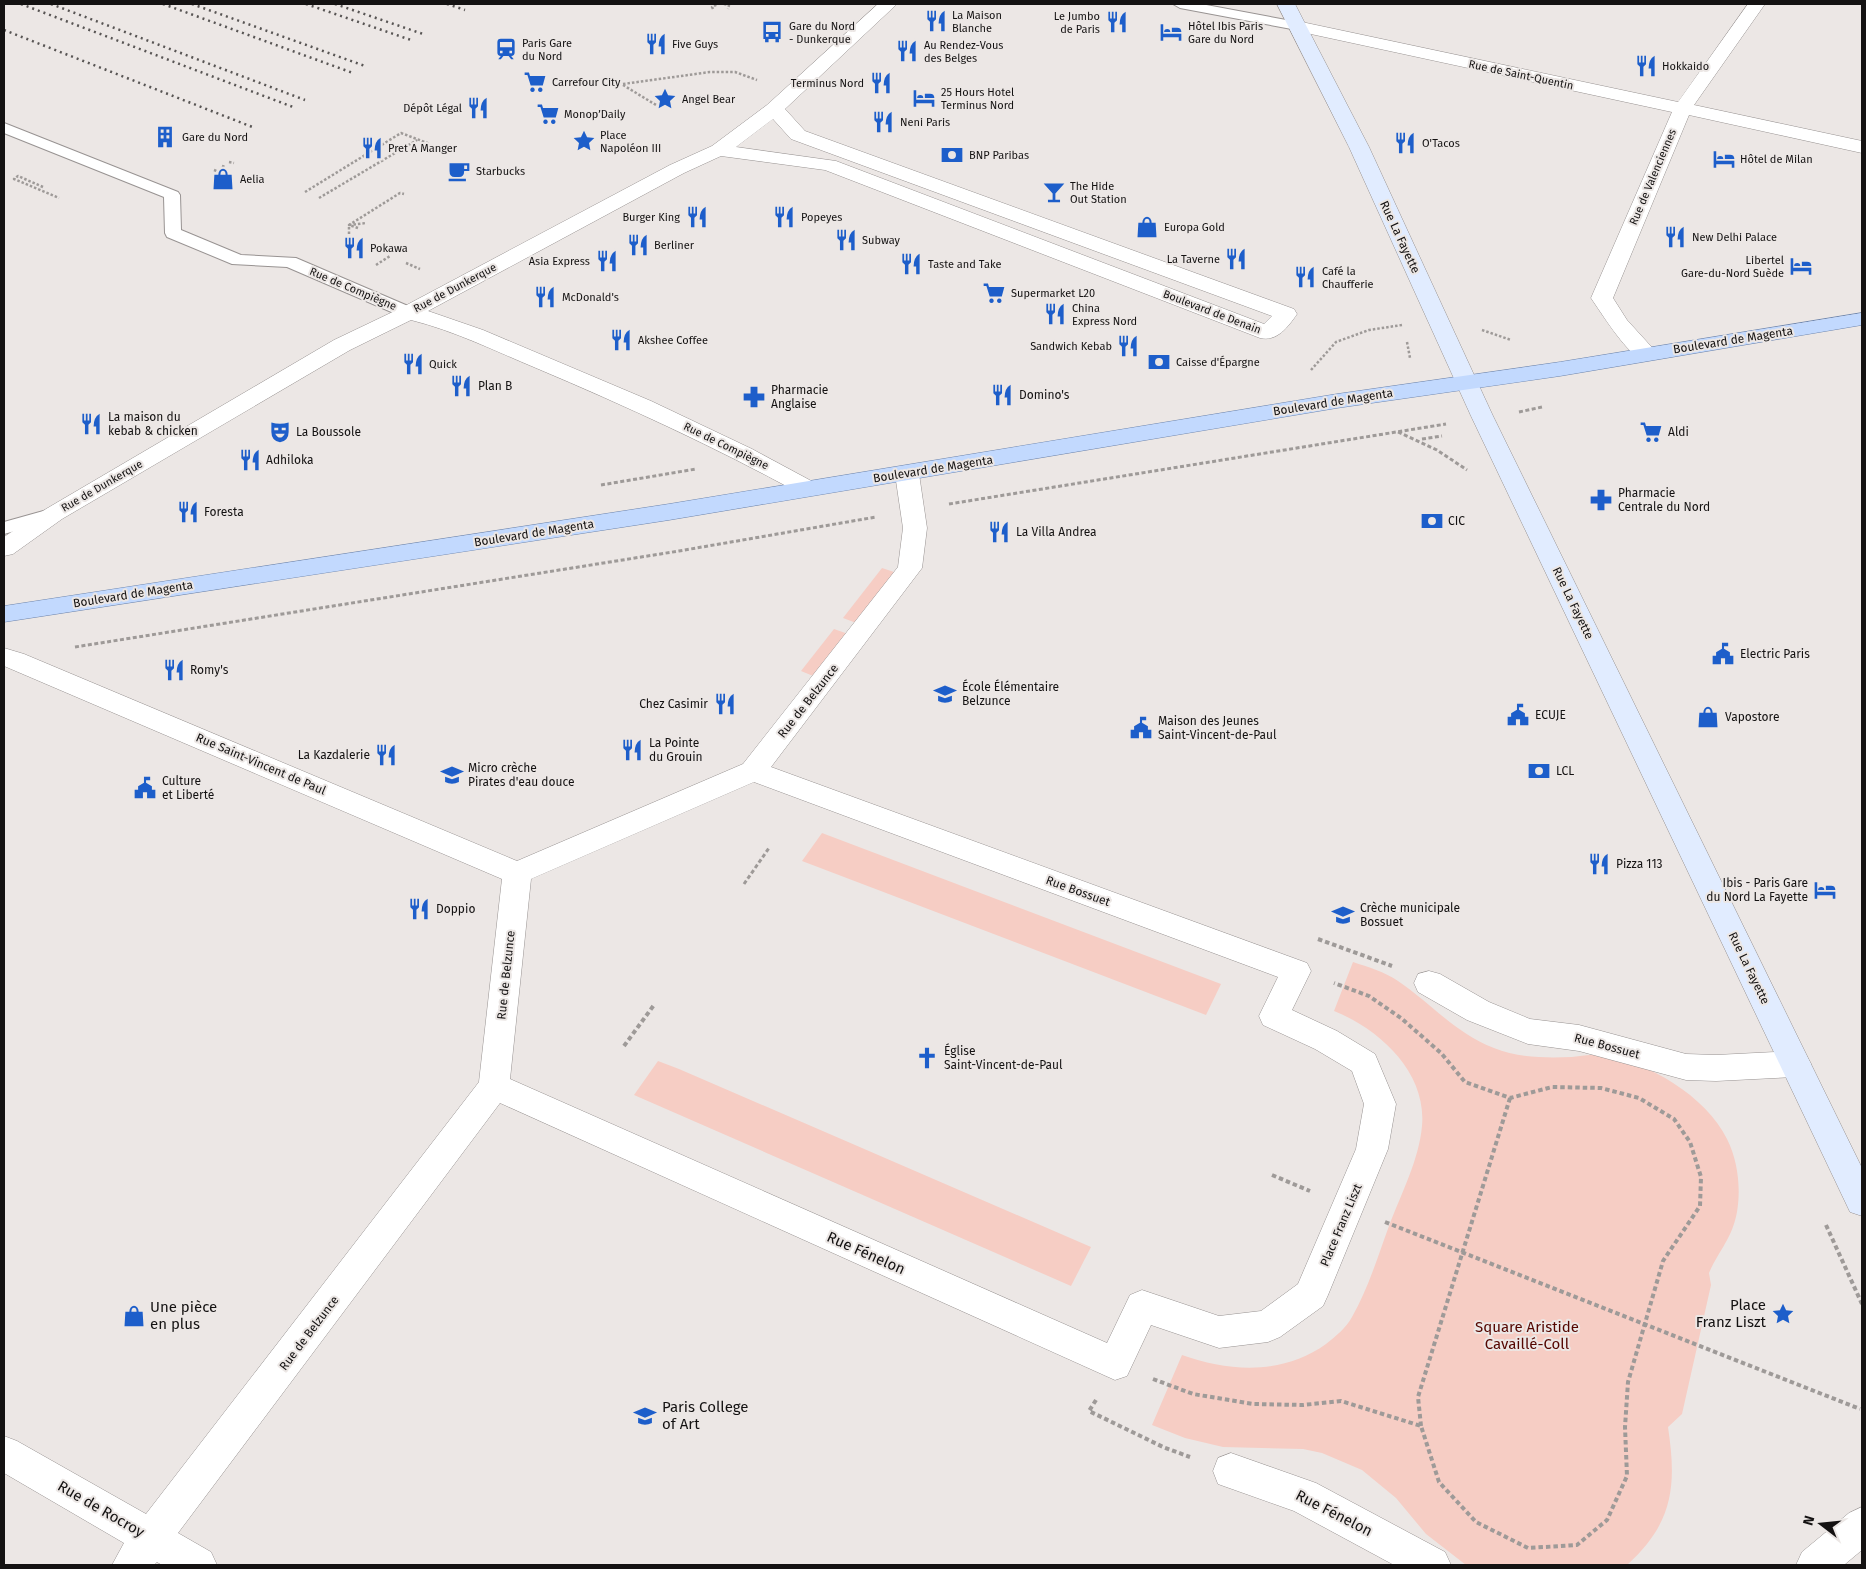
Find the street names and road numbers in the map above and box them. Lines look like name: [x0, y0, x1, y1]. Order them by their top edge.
street label: Rue de Saint-Quentin: [1467, 58, 1575, 92]
street label: Rue de Valenciennes: [1627, 127, 1679, 227]
street label: Rue La Fayette: [1377, 198, 1423, 276]
street label: Rue de Dunkerque: [411, 261, 499, 315]
street label: Rue de Compiègne: [308, 265, 398, 313]
street label: Boulevard de Denain: [1161, 287, 1263, 337]
street label: Boulevard de Magenta: [1672, 324, 1794, 356]
street label: Boulevard de Magenta: [1272, 386, 1394, 418]
street label: Rue de Compiègne: [681, 420, 771, 472]
street label: Boulevard de Magenta: [872, 453, 994, 485]
street label: Rue de Dunkerque: [59, 457, 145, 515]
street label: Boulevard de Magenta: [473, 517, 595, 549]
street label: Rue La Fayette: [1550, 565, 1596, 641]
street label: Boulevard de Magenta: [72, 578, 194, 610]
street label: Rue de Belzunce: [775, 661, 841, 741]
street label: Rue Saint-Vincent de Paul: [194, 730, 328, 798]
street label: Rue Bossuet: [1044, 873, 1113, 909]
street label: Rue de Belzunce: [494, 930, 518, 1020]
street label: Rue La Fayette: [1726, 930, 1772, 1006]
street label: Rue Bossuet: [1573, 1031, 1642, 1062]
street label: Place Franz Liszt: [1317, 1181, 1365, 1268]
street label: Rue Fénelon: [824, 1228, 908, 1278]
street label: Rue de Belzunce: [276, 1293, 342, 1373]
street label: Rue de Rocroy: [54, 1477, 148, 1541]
street label: Rue Fénelon: [1293, 1486, 1375, 1540]

